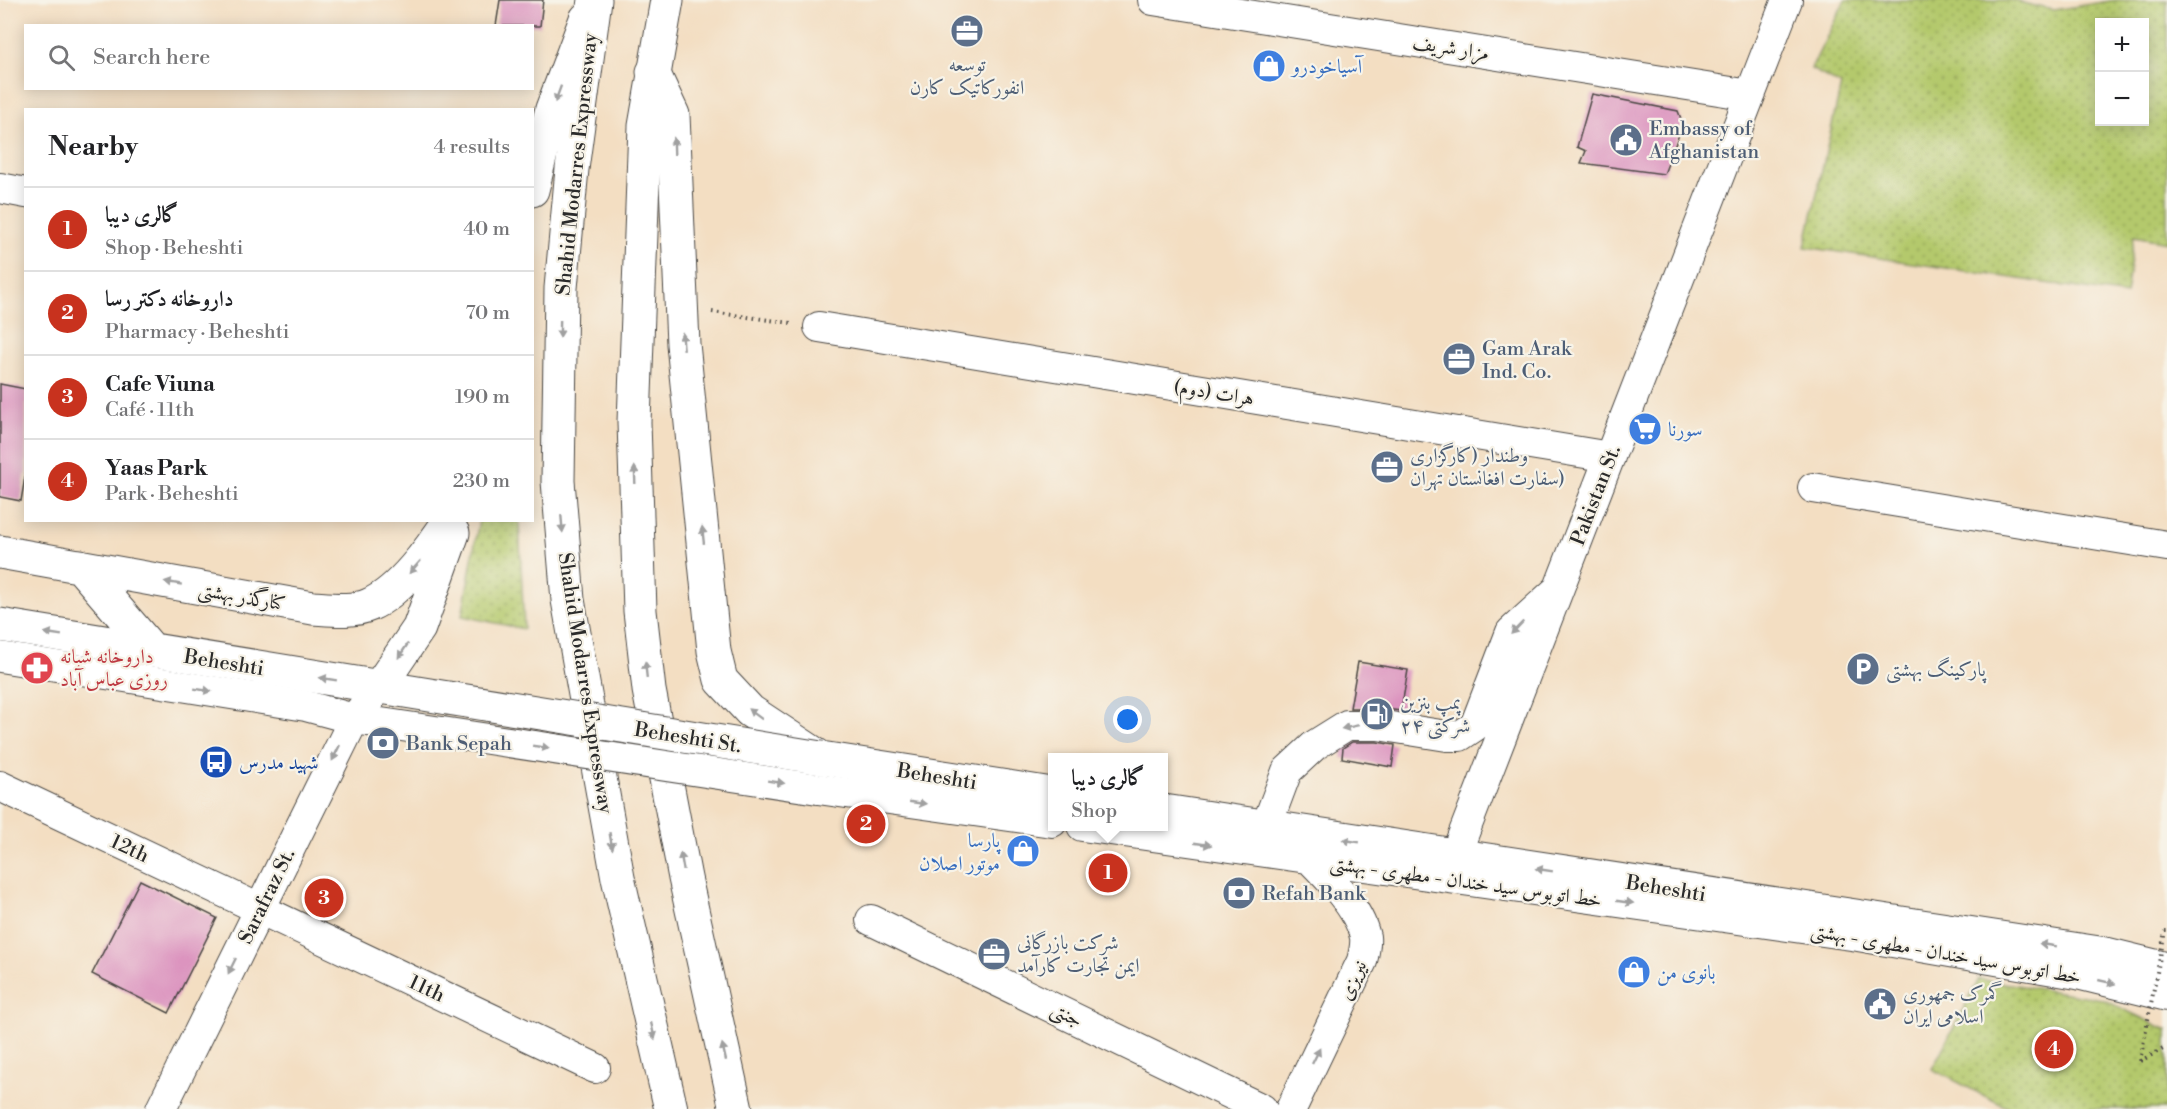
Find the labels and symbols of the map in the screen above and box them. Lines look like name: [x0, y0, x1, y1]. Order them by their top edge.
office icon: توسعه انفورکاتیک کارن: [949, 13, 985, 49]
street label: مزار شریف: [1411, 30, 1491, 67]
street label: Shahid Modarres Expressway: [551, 31, 604, 297]
shop icon: آسیاخودرو: [1251, 48, 1287, 84]
place label: توسعه انفورکاتیک کارن: [910, 53, 1024, 101]
place label: آسیاخودرو: [1290, 54, 1365, 80]
one-way arrow: [552, 85, 562, 103]
place label: Embassy of Afghanistan: [1648, 117, 1759, 165]
public building icon: Embassy of Afghanistan: [1608, 122, 1644, 158]
one-way arrow: [669, 136, 678, 155]
one-way arrow: [555, 320, 565, 339]
one-way arrow: [678, 331, 687, 350]
place label: Gam Arak Ind. Co.: [1482, 337, 1573, 385]
office icon: Gam Arak Ind. Co.: [1441, 341, 1477, 377]
street label: هرات (دوم): [1171, 375, 1256, 416]
supermarket icon: سورنا: [1627, 411, 1663, 447]
place label: سورنا: [1668, 418, 1703, 443]
place label: وطندار (کارگزاری سفارت افغانستان تهران): [1410, 442, 1565, 492]
street label: Pakistan St.: [1566, 442, 1627, 549]
office icon: وطندار (کارگزاری سفارت افغانستان تهران): [1369, 449, 1405, 485]
one-way arrow: [631, 466, 640, 485]
one-way arrow: [557, 515, 567, 534]
one-way arrow: [698, 525, 707, 544]
street label: Shahid Modarres Expressway: [552, 551, 618, 816]
one-way arrow: [408, 560, 422, 575]
street label: کنارگذر بهشتی: [196, 575, 288, 618]
one-way arrow: [164, 578, 183, 587]
one-way arrow: [1510, 620, 1524, 635]
one-way arrow: [43, 629, 62, 638]
one-way arrow: [398, 643, 409, 660]
place label: داروخانه شبانه روزی عباس آباد: [60, 645, 168, 693]
street label: Beheshti: [181, 645, 266, 682]
pharmacy icon: داروخانه شبانه روزی عباس آباد: [19, 650, 55, 686]
parking icon: پارکینگ بهشتی: [1845, 651, 1881, 687]
place label: پارکینگ بهشتی: [1886, 656, 1987, 684]
one-way arrow: [642, 660, 651, 679]
one-way arrow: [318, 674, 337, 683]
one-way arrow: [193, 686, 212, 695]
place label: پمپ بنزین شرکتی ۲۴: [1400, 691, 1470, 740]
fuel station icon: پمپ بنزین شرکتی ۲۴: [1359, 696, 1395, 732]
your location: [1113, 705, 1142, 734]
one-way arrow: [747, 708, 762, 720]
street label: Beheshti St.: [632, 718, 743, 759]
one-way arrow: [1340, 723, 1359, 732]
bank icon: Bank Sepah: [365, 725, 401, 761]
place label: Bank Sepah: [405, 732, 512, 757]
one-way arrow: [532, 743, 551, 752]
bus stop icon: شهید مدرس: [198, 744, 234, 780]
one-way arrow: [332, 745, 341, 762]
place label: شهید مدرس: [239, 751, 319, 776]
street label: Beheshti: [894, 759, 979, 796]
one-way arrow: [766, 778, 785, 787]
one-way arrow: [908, 798, 927, 807]
pin: 2: [846, 802, 886, 846]
place label: پارسا موتور اصلان: [919, 829, 1001, 877]
street label: 12th: [106, 830, 153, 869]
one-way arrow: [607, 832, 616, 851]
shop icon: پارسا موتور اصلان: [1005, 833, 1041, 869]
one-way arrow: [1341, 836, 1360, 845]
one-way arrow: [1193, 839, 1212, 848]
street label: Sarafraz St.: [234, 845, 301, 948]
pin: 1: [1088, 850, 1128, 896]
street label: خط اتوبوس سید خندان - مطهری - بهشتی: [1328, 851, 1603, 915]
one-way arrow: [677, 852, 686, 871]
one-way arrow: [1534, 865, 1553, 874]
street label: Beheshti: [1623, 871, 1708, 908]
bank icon: Refah Bank: [1221, 875, 1257, 911]
pin: 3: [304, 876, 344, 920]
place label: Refah Bank: [1262, 882, 1367, 907]
one-way arrow: [1615, 898, 1634, 907]
street label: خط اتوبوس سید خندان - مطهری - بهشتی: [1808, 918, 2083, 992]
place label: شرکت بازرگانی ایمن تجارت کارآمد: [1017, 930, 1140, 979]
office icon: شرکت بازرگانی ایمن تجارت کارآمد: [976, 936, 1012, 972]
one-way arrow: [2038, 941, 2057, 950]
shop icon: بانوی من: [1616, 954, 1652, 990]
one-way arrow: [227, 957, 237, 975]
street label: نیریزی: [1334, 957, 1373, 1005]
place label: بانوی من: [1657, 961, 1716, 986]
street label: 11th: [404, 970, 449, 1009]
one-way arrow: [2098, 977, 2116, 987]
place label: گمرک جمهوری اسلامی ایران: [1903, 980, 2003, 1030]
public building icon: گمرک جمهوری اسلامی ایران: [1862, 986, 1898, 1022]
street label: جنتی: [1046, 997, 1086, 1035]
one-way arrow: [649, 1022, 659, 1041]
pin: 4: [2034, 1026, 2074, 1072]
one-way arrow: [718, 1043, 728, 1061]
one-way arrow: [1312, 1048, 1321, 1065]

